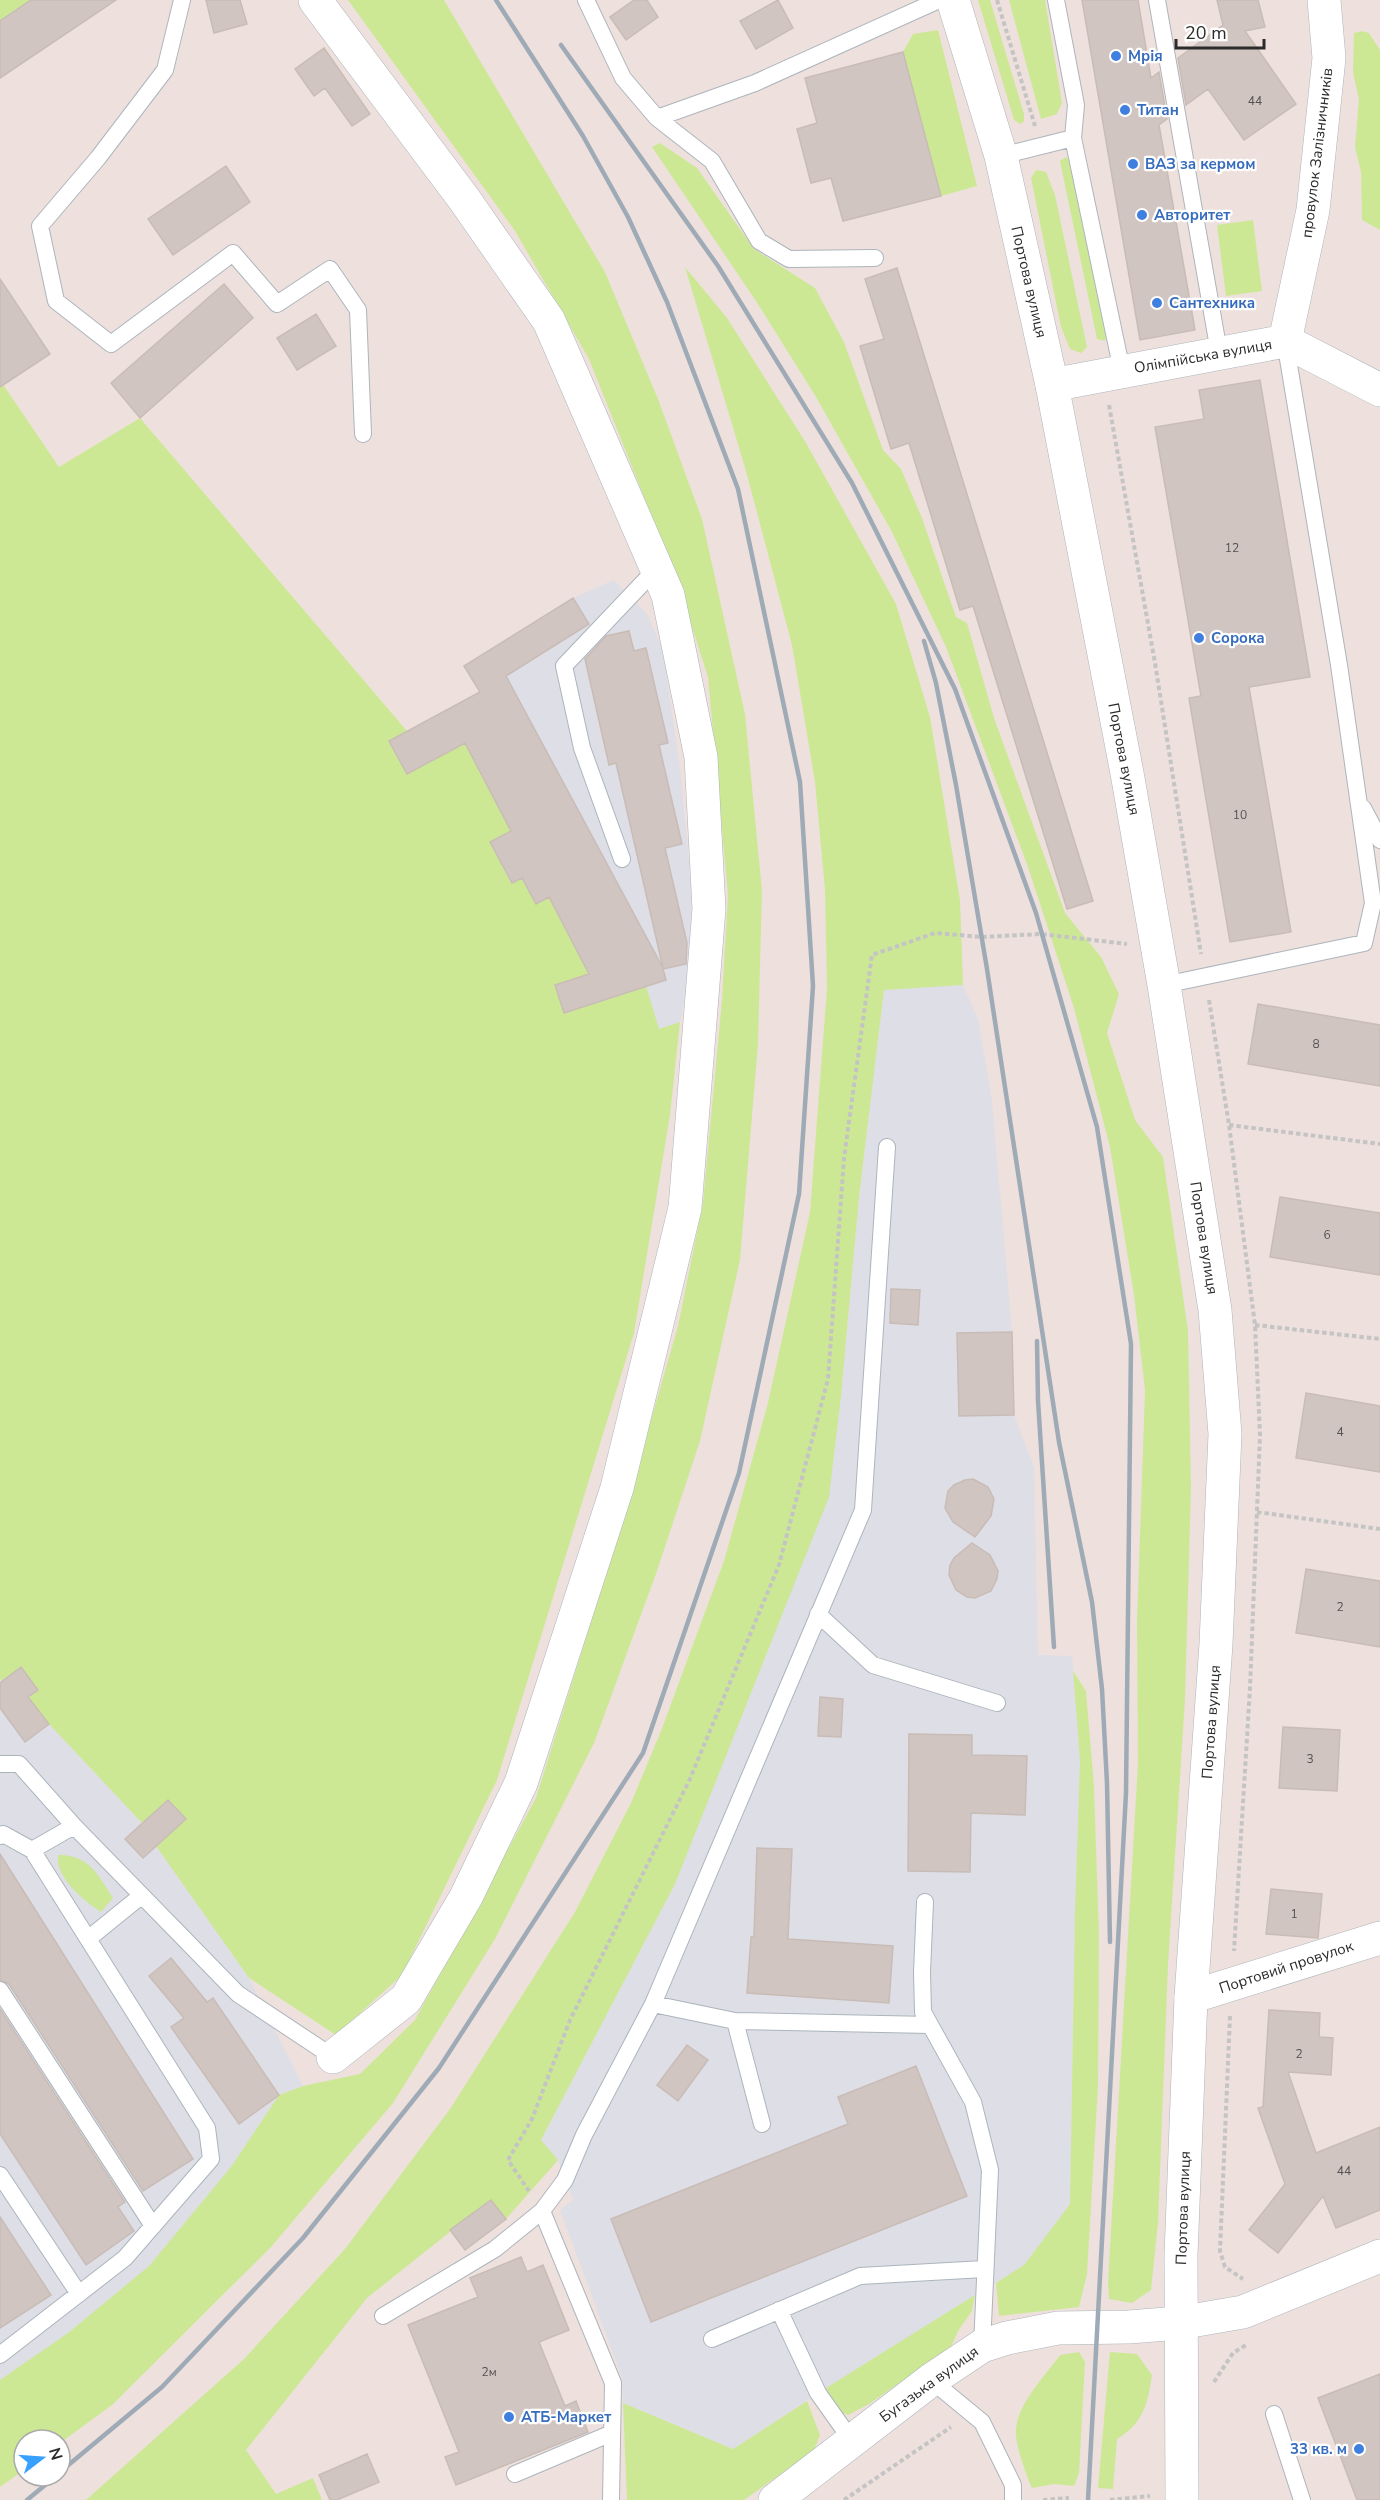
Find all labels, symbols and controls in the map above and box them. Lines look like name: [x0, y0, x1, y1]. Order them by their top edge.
scale bar: [1176, 12, 1264, 50]
text: 20 m: [1185, 21, 1227, 45]
place label: Мрія: [1128, 46, 1163, 66]
marker: Мрія: [1109, 49, 1123, 63]
street label: провулок Залізничників: [1297, 67, 1337, 239]
house number: 44: [1248, 93, 1262, 109]
place label: Титан: [1137, 100, 1179, 120]
marker: Титан: [1118, 103, 1132, 117]
place label: ВАЗ за кермом: [1145, 154, 1255, 174]
marker: ВАЗ за кермом: [1126, 157, 1140, 171]
place label: Авторитет: [1154, 205, 1230, 225]
marker: Авторитет: [1135, 208, 1149, 222]
street label: Портова вулиця: [1006, 224, 1052, 340]
place label: Сантехника: [1169, 293, 1255, 313]
marker: Сантехника: [1150, 296, 1164, 310]
street label: Олімпійська вулиця: [1132, 334, 1274, 378]
house number: 12: [1225, 540, 1239, 556]
place label: Сорока: [1211, 628, 1265, 648]
marker: Сорока: [1192, 631, 1206, 645]
street label: Портова вулиця: [1103, 701, 1145, 817]
house number: 10: [1233, 807, 1247, 823]
house number: 8: [1312, 1036, 1320, 1052]
street label: Портова вулиця: [1185, 1180, 1223, 1296]
house number: 6: [1323, 1227, 1331, 1243]
house number: 4: [1336, 1424, 1344, 1440]
house number: 2: [1336, 1599, 1344, 1615]
street label: Портова вулиця: [1197, 1664, 1225, 1780]
house number: 3: [1306, 1751, 1314, 1767]
house number: 1: [1290, 1906, 1298, 1922]
street label: Портовий провулок: [1216, 1936, 1356, 1998]
house number: 2: [1295, 2046, 1303, 2062]
street label: Портова вулиця: [1171, 2151, 1195, 2265]
house number: 44: [1337, 2163, 1351, 2179]
street label: Бугазька вулиця: [875, 2341, 983, 2427]
house number: 2м: [481, 2364, 497, 2380]
place label: АТБ-Маркет: [521, 2407, 611, 2427]
marker: АТБ-Маркет: [502, 2410, 516, 2424]
north arrow: [12, 2428, 72, 2488]
place label: 33 кв. м: [1290, 2439, 1347, 2459]
marker: 33 кв. м: [1352, 2442, 1366, 2456]
text: N: [43, 2445, 68, 2463]

